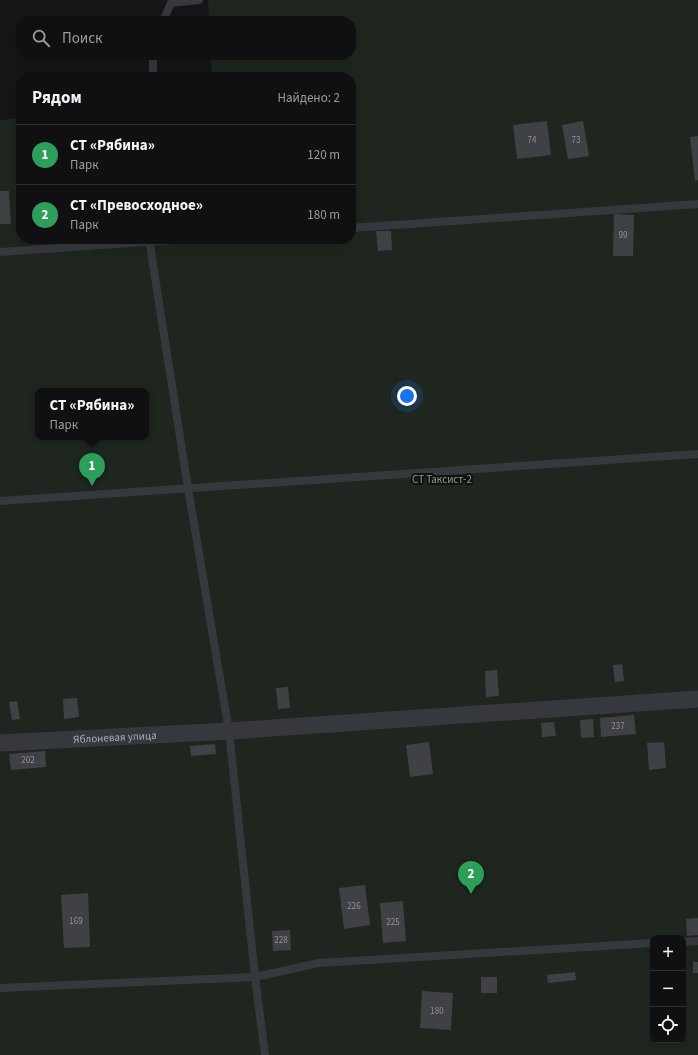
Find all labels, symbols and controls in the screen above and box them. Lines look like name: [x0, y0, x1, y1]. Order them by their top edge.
search box: [16, 16, 356, 60]
icon: search: [30, 27, 52, 49]
text: Поиск: [62, 28, 103, 49]
text: Рядом: [32, 86, 82, 110]
text: Найдено: 2: [278, 89, 340, 107]
house number: 74: [528, 134, 537, 147]
house number: 73: [572, 134, 581, 147]
text: СТ «Рябина»: [70, 135, 155, 156]
text: 1: [42, 146, 48, 164]
text: 120 m: [307, 146, 340, 164]
text: Парк: [70, 156, 99, 174]
text: СТ «Превосходное»: [70, 195, 203, 216]
text: 2: [42, 206, 48, 224]
text: 180 m: [307, 206, 340, 224]
text: Парк: [70, 216, 99, 234]
house number: 99: [619, 229, 628, 242]
your location: [397, 386, 417, 406]
popup: [35, 388, 149, 440]
text: СТ «Рябина»: [50, 395, 134, 416]
text: Парк: [50, 416, 78, 434]
pin: 1: [79, 453, 105, 486]
park label: СТ Таксист-2: [412, 472, 472, 487]
house number: 237: [611, 720, 625, 733]
street label: Яблоневая улица: [73, 728, 157, 747]
house number: 202: [21, 754, 35, 767]
pin: 2: [458, 861, 484, 894]
house number: 226: [347, 900, 361, 913]
house number: 169: [69, 915, 83, 928]
house number: 225: [386, 916, 400, 929]
house number: 228: [274, 934, 288, 947]
map controls: [650, 935, 686, 1043]
button: +: [650, 935, 686, 971]
button: −: [650, 971, 686, 1007]
house number: 180: [430, 1005, 444, 1018]
button: locate: [650, 1007, 686, 1043]

